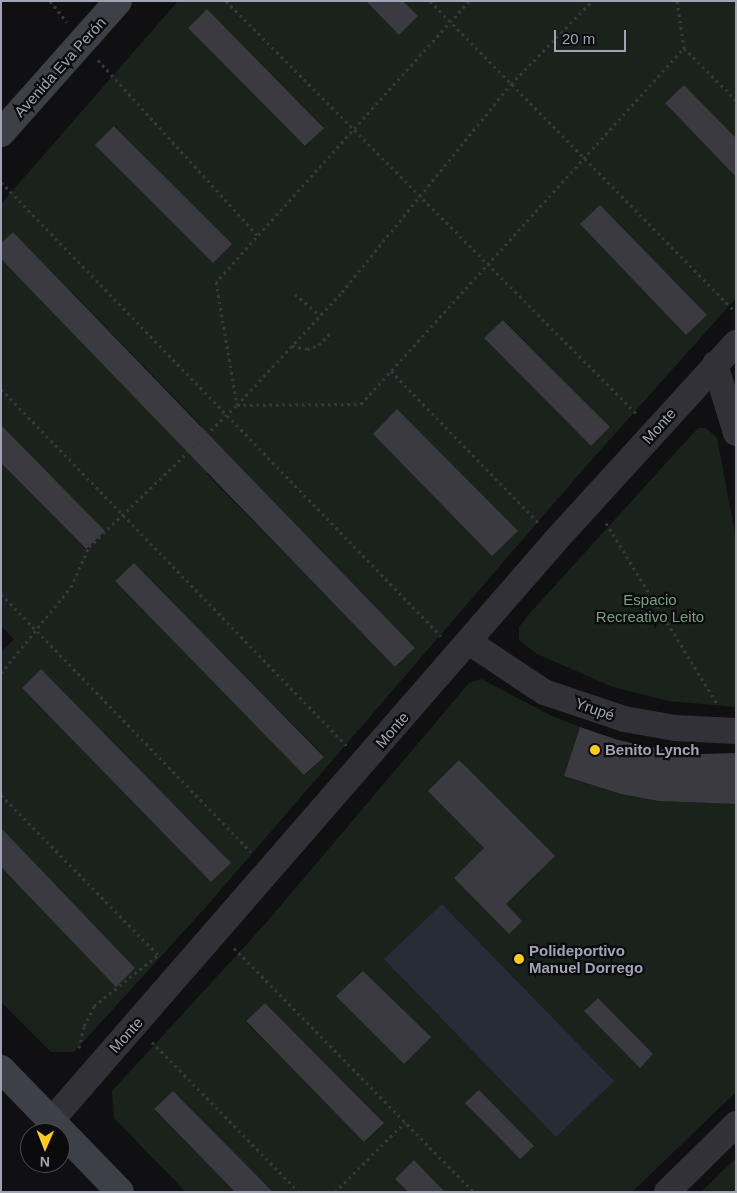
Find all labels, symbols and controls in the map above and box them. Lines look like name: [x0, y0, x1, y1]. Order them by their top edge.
street label: Avenida Eva Perón: [10, 13, 110, 121]
scale bar: [557, 20, 630, 52]
text: 20 m: [562, 30, 595, 47]
street label: Monte: [638, 404, 680, 448]
park label: Espacio Recreativo Leito: [596, 590, 704, 625]
street label: Yrupé: [573, 694, 617, 724]
street label: Monte: [372, 708, 412, 752]
place label: Benito Lynch: [605, 741, 699, 759]
marker: Benito Lynch: [589, 744, 601, 756]
place label: Polideportivo Manuel Dorrego: [529, 941, 643, 976]
marker: Polideportivo Manuel Dorrego: [513, 953, 525, 965]
street label: Monte: [105, 1013, 147, 1057]
north arrow: [20, 1123, 70, 1173]
text: N: [40, 1154, 50, 1170]

